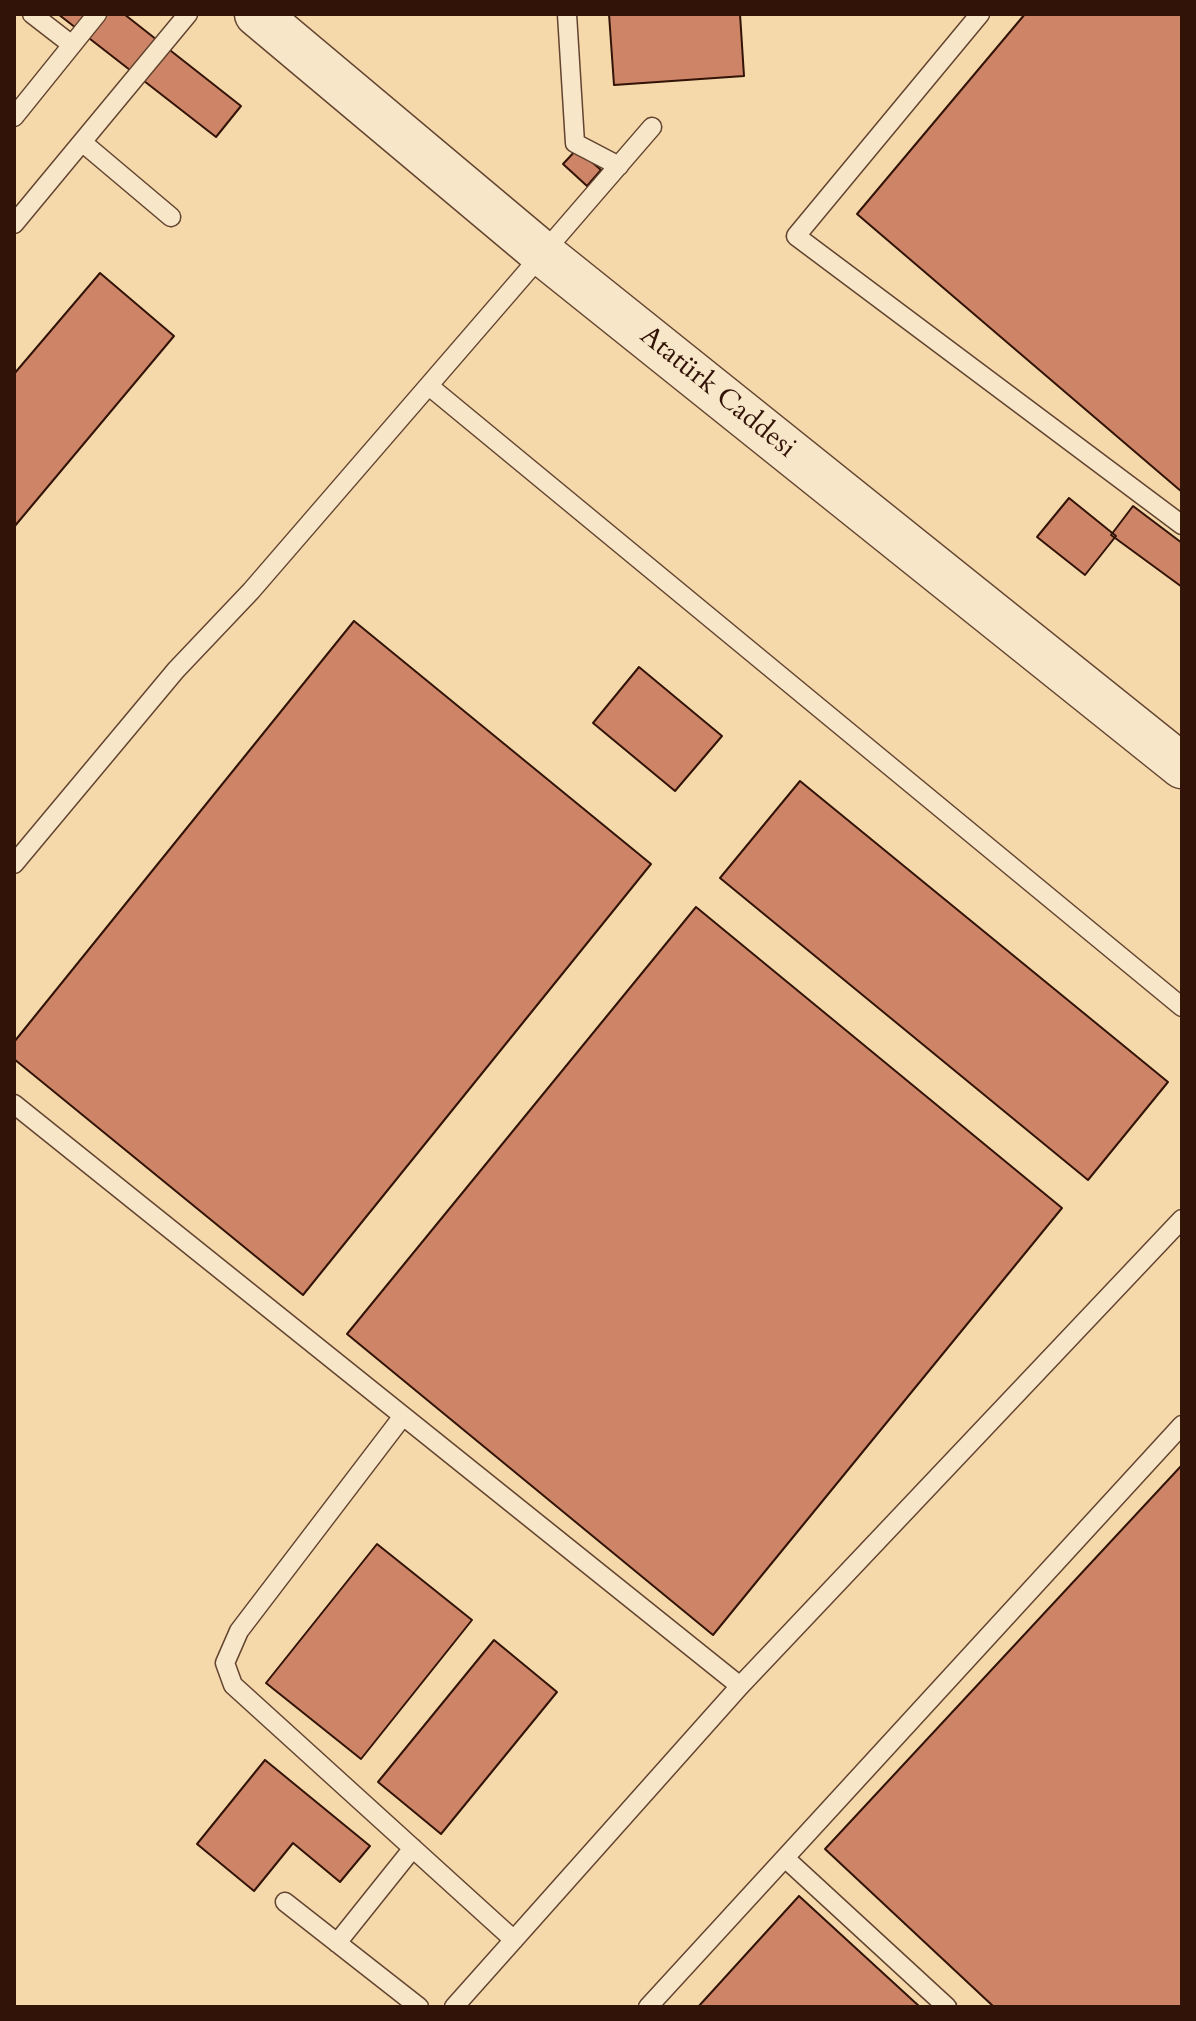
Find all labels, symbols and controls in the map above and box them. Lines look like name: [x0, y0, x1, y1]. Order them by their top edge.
street label: Atatürk Caddesi: [632, 320, 802, 466]

